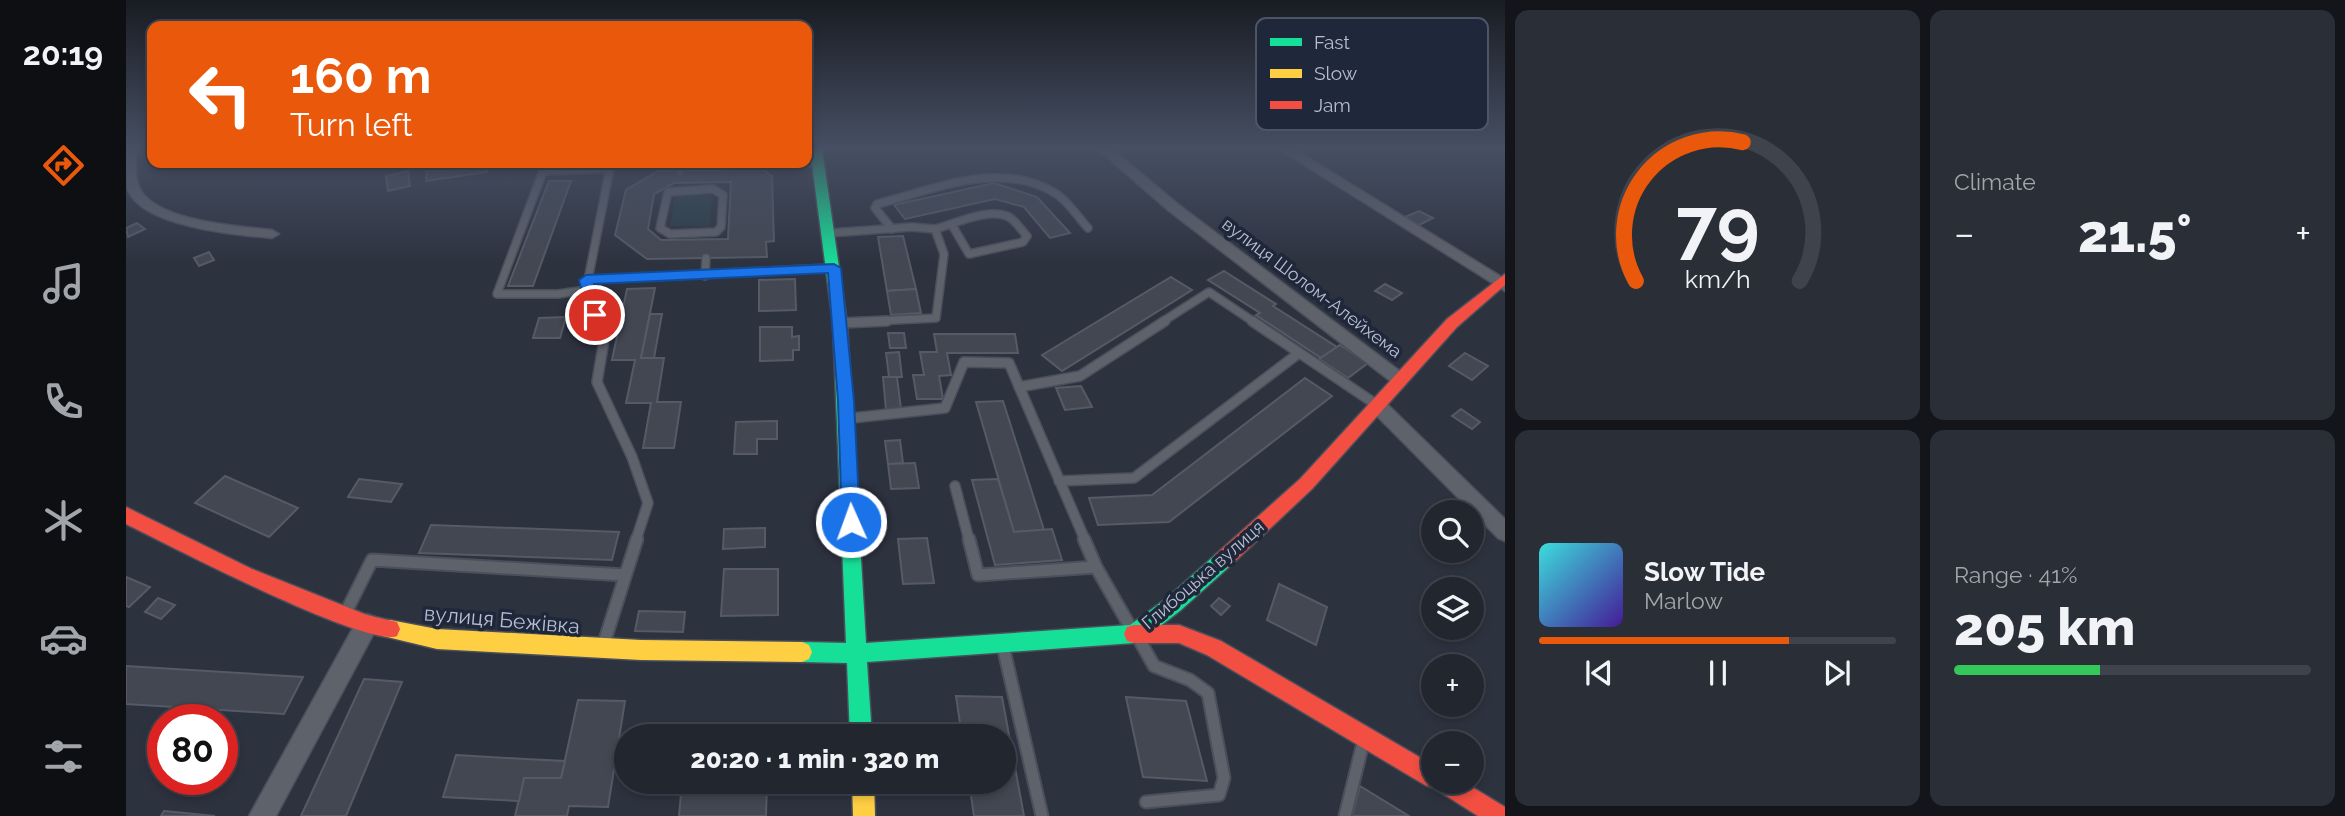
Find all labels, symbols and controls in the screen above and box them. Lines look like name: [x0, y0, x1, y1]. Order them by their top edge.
legend: [1256, 18, 1488, 130]
text: Fast: [1314, 31, 1350, 53]
text: 20:19: [23, 35, 103, 72]
text: 160 m: [290, 47, 431, 104]
icon: left: [175, 49, 266, 140]
text: Slow: [1314, 62, 1358, 84]
text: Jam: [1314, 94, 1351, 116]
text: Turn left: [290, 106, 412, 143]
icon: directions: [39, 141, 88, 190]
text: Climate: [1954, 168, 2036, 195]
text: 79: [1676, 183, 1759, 268]
text: 21.5°: [2078, 203, 2192, 264]
text: −: [1954, 211, 1974, 256]
text: +: [2295, 211, 2311, 256]
street label: вулиця Шолом-Алейхема: [1218, 213, 1406, 362]
icon: music: [39, 259, 88, 308]
text: km/h: [1685, 264, 1750, 294]
pin: [565, 285, 625, 345]
icon: arrive: [576, 296, 614, 334]
icon: phone: [39, 377, 88, 426]
position arrow: [814, 485, 888, 559]
icon: climate: [39, 496, 88, 545]
map controls: [1421, 500, 1484, 794]
button: search: [1421, 500, 1484, 563]
street label: Глибоцька вулиця: [1137, 516, 1268, 633]
text: Slow Tide: [1644, 557, 1765, 587]
text: Range · 41%: [1954, 561, 2077, 588]
button: layers: [1421, 577, 1484, 640]
text: Marlow: [1644, 587, 1723, 614]
text: 205 km: [1954, 596, 2135, 657]
street label: вулиця Бежівка: [423, 600, 581, 639]
icon: car: [39, 614, 88, 663]
button: +: [1421, 654, 1484, 717]
icon: previous: [1580, 654, 1618, 692]
icon: pause: [1699, 654, 1737, 692]
icon: next: [1818, 654, 1856, 692]
speed limit sign: 80: [147, 704, 238, 795]
button: −: [1421, 731, 1484, 794]
icon: filters: [39, 732, 88, 781]
text: 20:20 · 1 min · 320 m: [691, 744, 939, 774]

